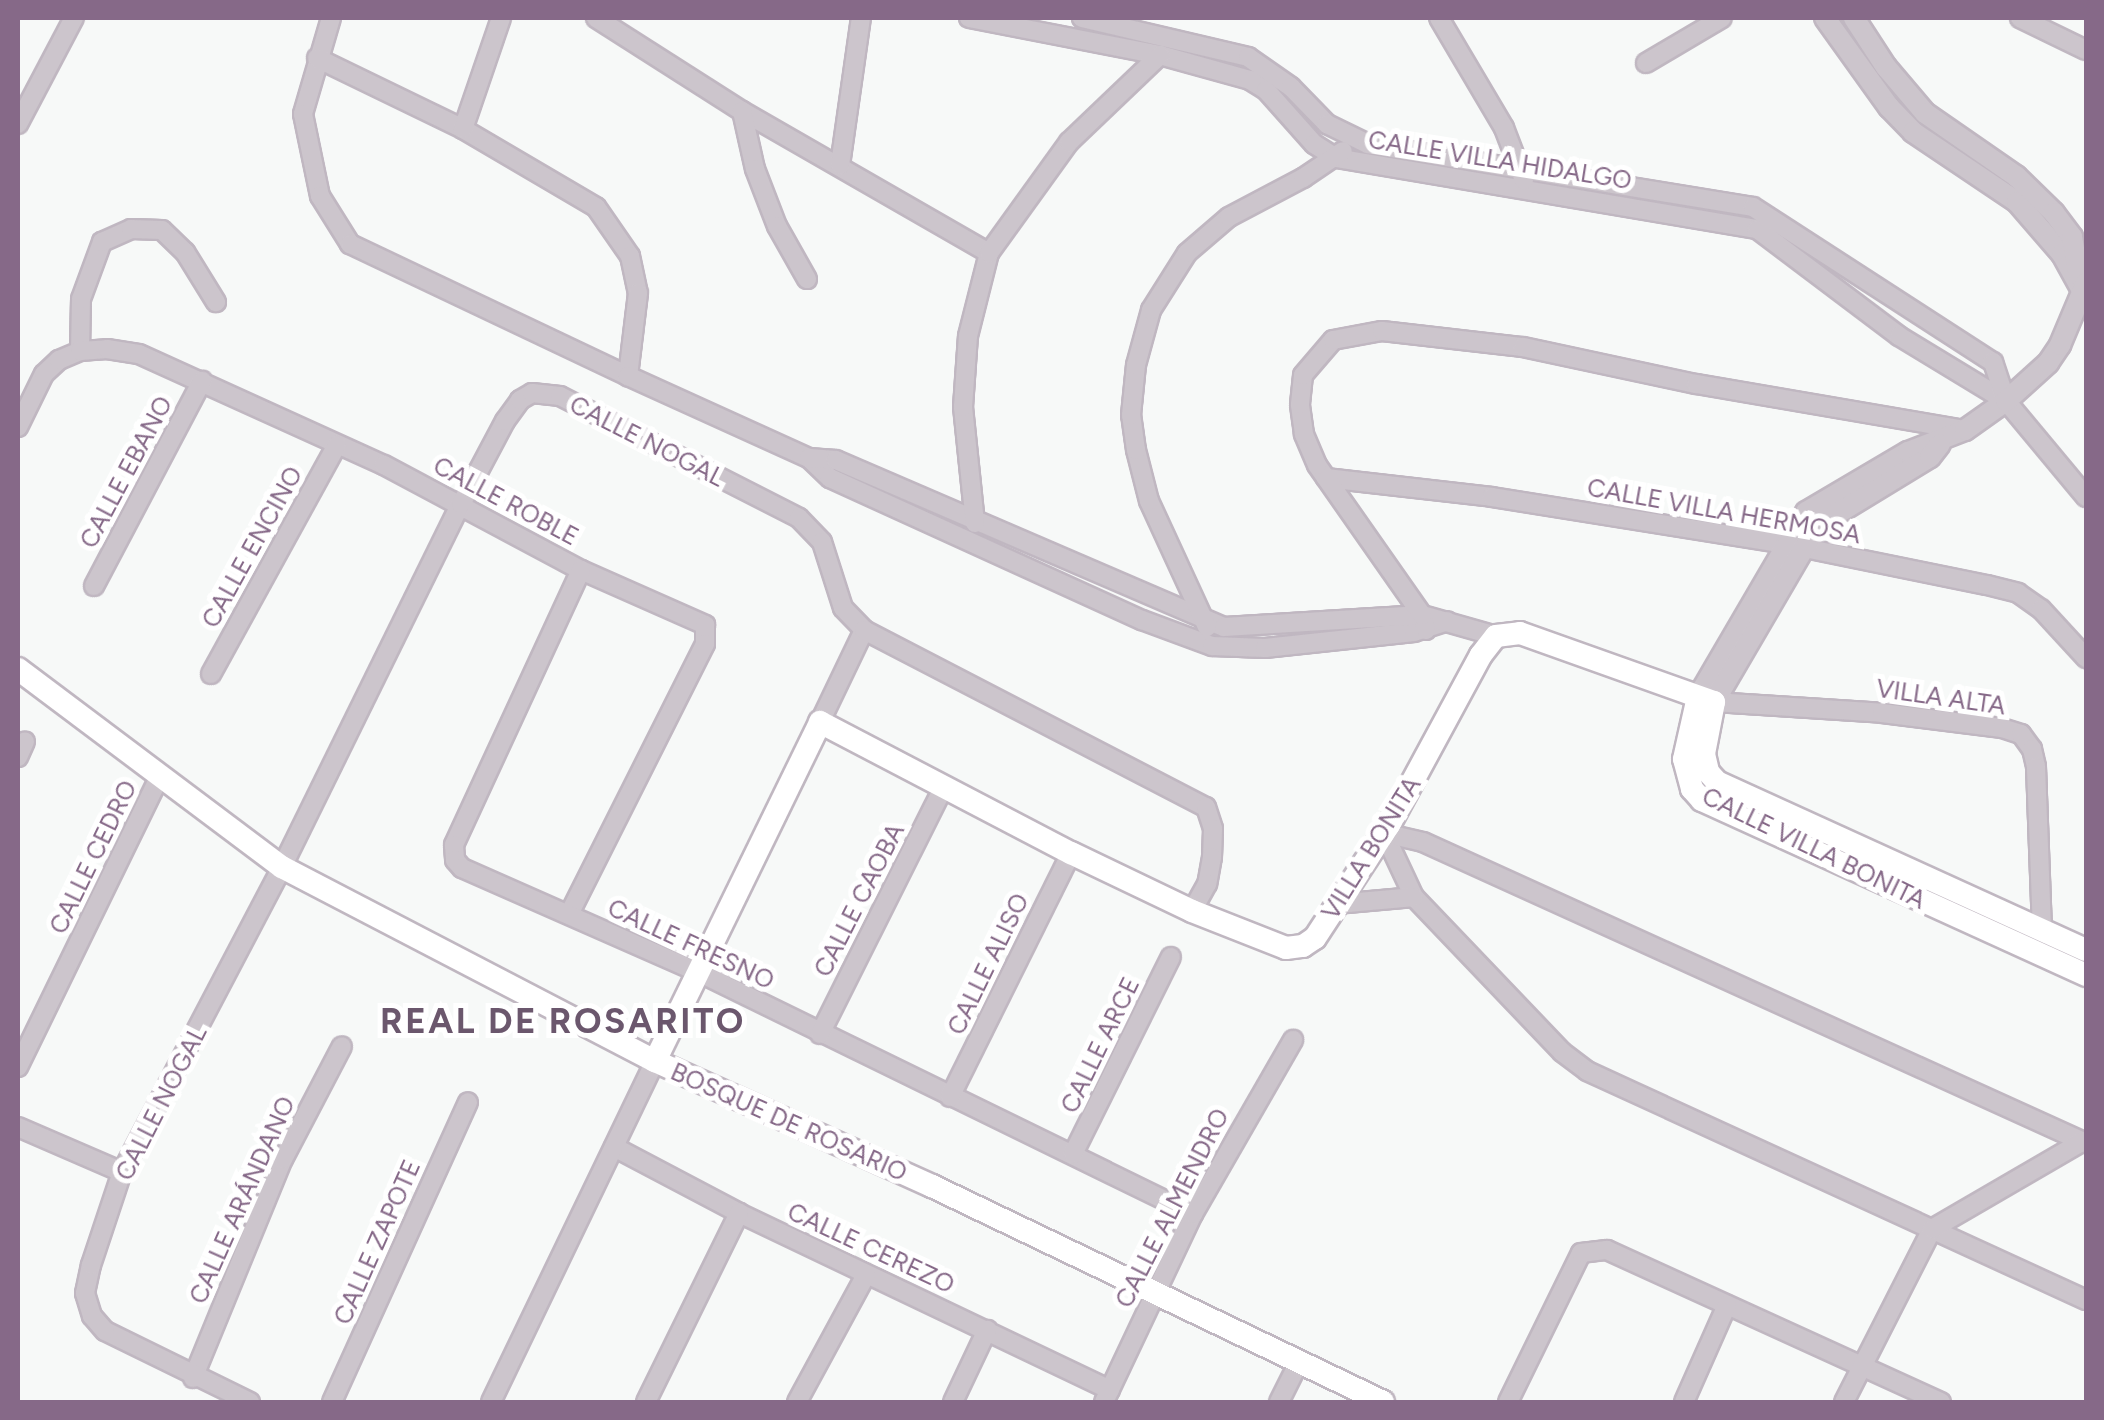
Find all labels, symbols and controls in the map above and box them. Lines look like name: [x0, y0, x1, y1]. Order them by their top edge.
street label: CALLE VILLA HIDALGO: [1366, 124, 1634, 196]
street label: CALLE NOGAL: [565, 389, 729, 493]
street label: CALLE EBANO: [73, 391, 179, 553]
street label: CALLE ROBLE: [428, 450, 584, 552]
street label: CALLE ENCINO: [195, 461, 309, 633]
street label: CALLE VILLA HERMOSA: [1585, 472, 1863, 550]
street label: VILLA ALTA: [1874, 673, 2008, 721]
street label: VILLA BONITA: [1315, 771, 1427, 925]
street label: CALLE CEDRO: [43, 775, 143, 939]
street label: CALLE VILLA BONITA: [1697, 781, 1931, 915]
street label: CALLE CAOBA: [808, 818, 910, 982]
street label: CALLE ALISO: [941, 888, 1035, 1040]
street label: CALLE FRESNO: [603, 892, 779, 996]
street label: CALLE ARCE: [1054, 972, 1146, 1118]
district label: REAL DE ROSARITO: [380, 1000, 746, 1042]
street label: CALLE NOGAL: [109, 1021, 213, 1185]
street label: BOSQUE DE ROSARIO: [666, 1056, 912, 1188]
street label: CALLE ARÁNDANO: [183, 1092, 301, 1308]
street label: CALLE ALMENDRO: [1109, 1103, 1235, 1313]
street label: CALLE ZAPOTE: [327, 1155, 427, 1329]
street label: CALLE CEREZO: [783, 1196, 959, 1300]

